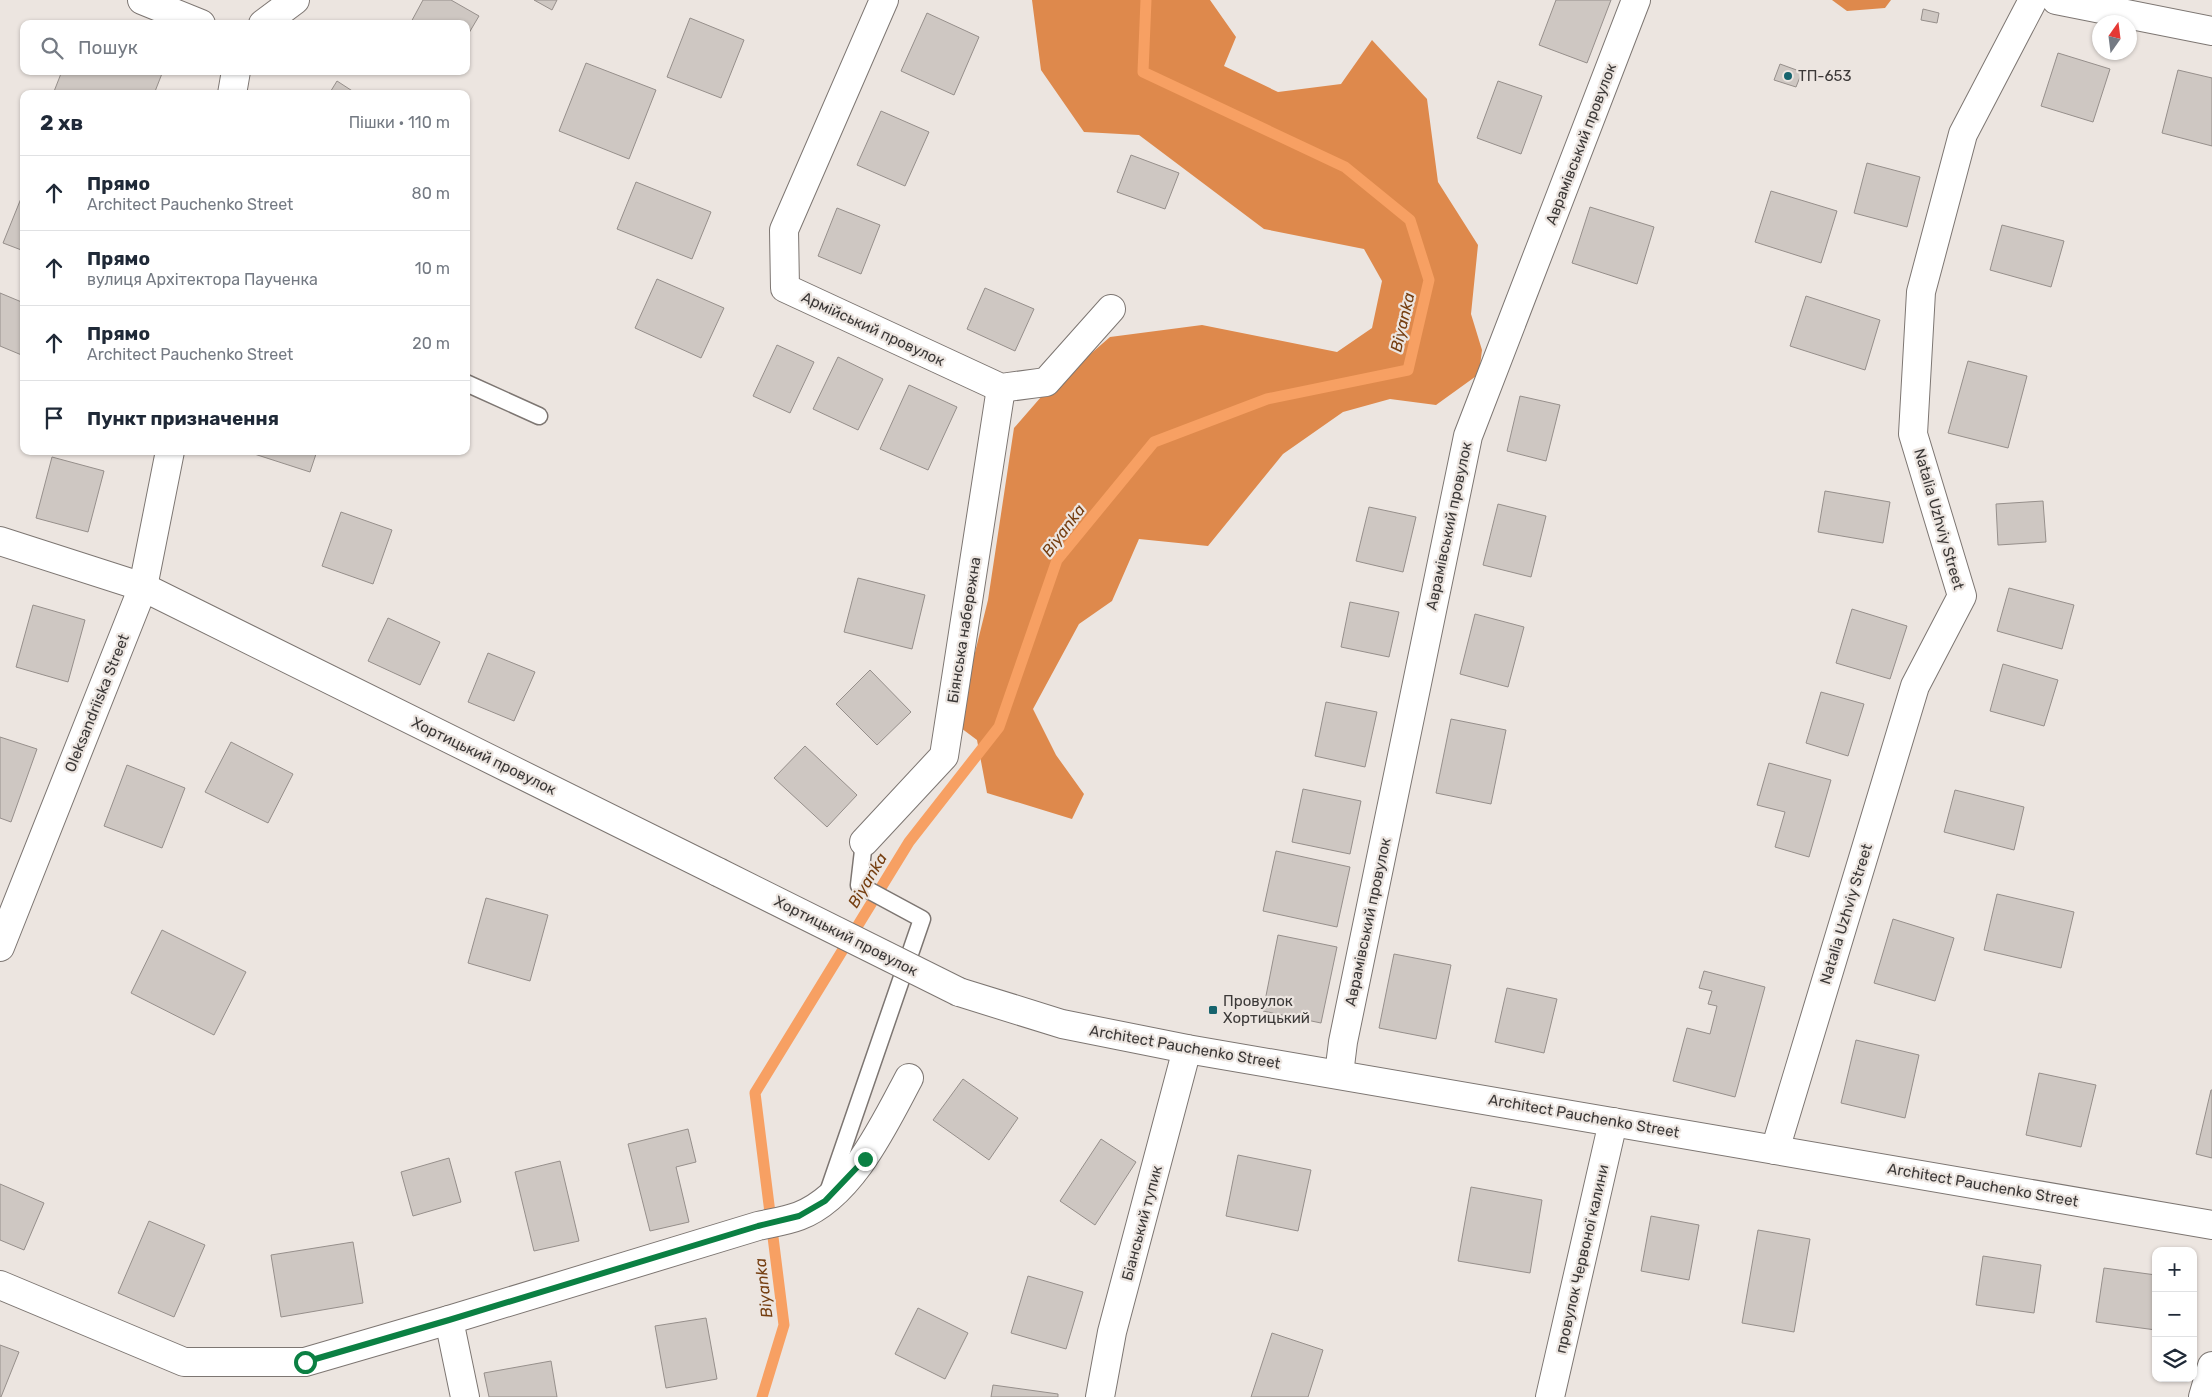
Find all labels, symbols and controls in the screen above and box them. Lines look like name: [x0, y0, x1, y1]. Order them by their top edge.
north arrow: [2092, 15, 2137, 60]
search box: [20, 20, 470, 75]
icon: search: [38, 34, 66, 62]
text: Пошук: [78, 36, 138, 59]
street label: Аврамівський провулок: [1542, 61, 1620, 227]
place label: ТП-653: [1798, 67, 1852, 85]
marker: ТП-653: [1782, 70, 1794, 82]
text: 2 хв: [40, 110, 83, 135]
text: Пішки · 110 m: [349, 113, 450, 132]
text: Прямо: [87, 172, 150, 195]
icon: ahead: [40, 179, 68, 207]
text: 80 m: [412, 184, 450, 203]
text: Architect Pauchenko Street: [87, 195, 293, 214]
text: Прямо: [87, 247, 150, 270]
icon: ahead: [40, 254, 68, 282]
text: 10 m: [415, 259, 450, 278]
text: вулиця Архітектора Паученка: [87, 270, 318, 289]
street label: Армійський провулок: [799, 288, 947, 370]
water label: Biyanka: [1386, 291, 1419, 354]
text: Прямо: [87, 322, 150, 345]
icon: ahead: [40, 329, 68, 357]
text: 20 m: [412, 334, 450, 353]
text: Architect Pauchenko Street: [87, 345, 293, 364]
icon: arrive: [40, 404, 68, 432]
text: Пункт призначення: [87, 407, 279, 430]
street label: Аврамівський провулок: [1422, 440, 1476, 612]
street label: Natalia Uzhviy Street: [1910, 446, 1968, 592]
water label: Biyanka: [1038, 501, 1089, 560]
street label: Біянська набережна: [944, 556, 984, 704]
street label: Oleksandriiska Street: [61, 631, 133, 775]
street label: Хортицький провулок: [409, 713, 559, 799]
street label: Аврамівський провулок: [1341, 836, 1395, 1008]
street label: Natalia Uzhviy Street: [1816, 841, 1876, 986]
water label: Biyanka: [844, 850, 891, 911]
street label: Хортицький провулок: [771, 892, 921, 980]
place label: Провулок Хортицький: [1223, 992, 1310, 1027]
marker: Провулок Хортицький: [1207, 1004, 1219, 1016]
street label: Architect Pauchenko Street: [1088, 1021, 1282, 1073]
street label: Architect Pauchenko Street: [1487, 1090, 1681, 1142]
route end: [854, 1148, 877, 1171]
street label: Architect Pauchenko Street: [1886, 1159, 2080, 1211]
street label: Біанський тупик: [1118, 1163, 1166, 1283]
street label: провулок Червоної калини: [1551, 1163, 1613, 1355]
map controls: [2152, 1247, 2197, 1382]
button: +: [2152, 1247, 2197, 1292]
water label: Biyanka: [750, 1257, 777, 1319]
button: −: [2152, 1292, 2197, 1337]
button: layers: [2152, 1337, 2197, 1382]
route start: [294, 1351, 317, 1374]

